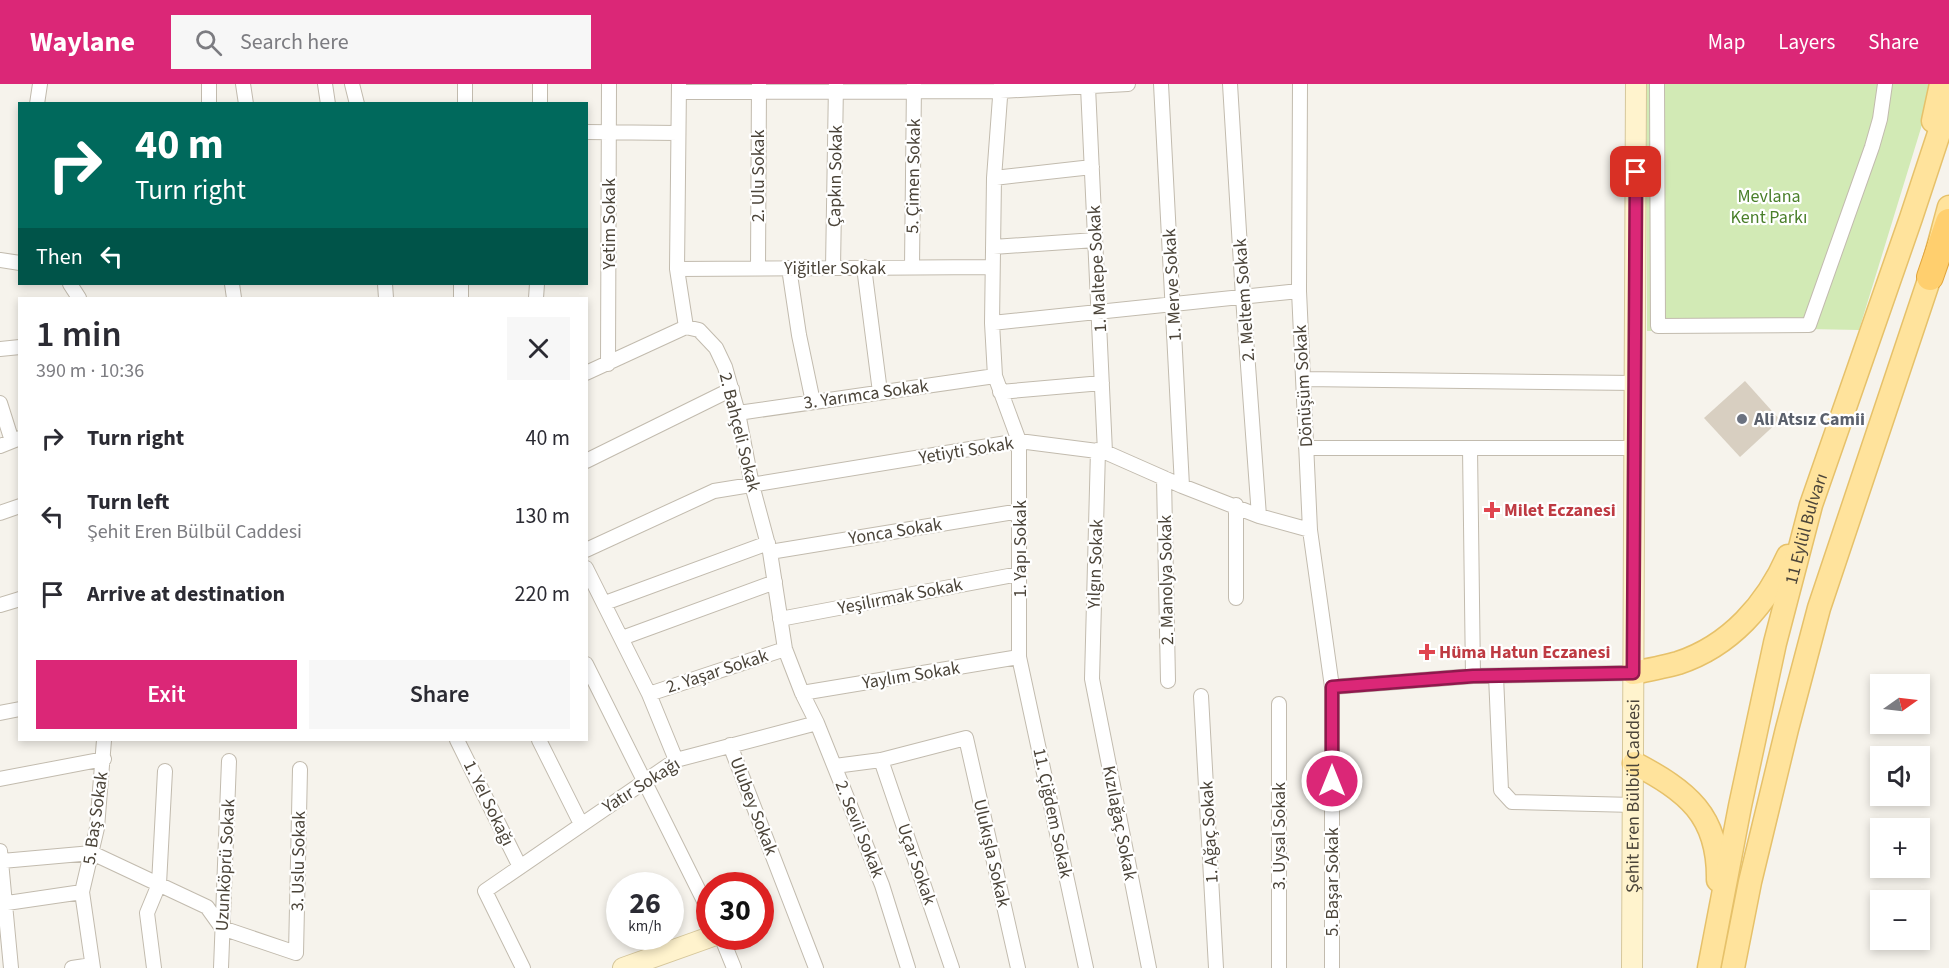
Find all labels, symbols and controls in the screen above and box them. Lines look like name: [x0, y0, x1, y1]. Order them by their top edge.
search box: [171, 15, 591, 69]
text: Waylane: [30, 22, 135, 62]
icon: search: [192, 26, 225, 59]
text: Search here: [240, 26, 349, 58]
text: Map: [1708, 27, 1745, 57]
text: Layers: [1778, 27, 1835, 57]
text: Share: [1868, 27, 1919, 57]
text: 40 m: [135, 115, 224, 175]
street label: 5. Çimen Sokak: [900, 118, 927, 234]
street label: Çapkın Sokak: [822, 125, 849, 227]
icon: right: [36, 126, 114, 204]
street label: 2. Ulu Sokak: [746, 130, 771, 222]
pin: [1610, 146, 1661, 197]
icon: arrive: [1619, 155, 1652, 188]
text: Turn right: [135, 171, 246, 210]
street label: Yetim Sokak: [597, 178, 622, 271]
park label: Mevlana Kent Parkı: [1731, 184, 1807, 230]
street label: 1. Maltepe Sokak: [1082, 205, 1113, 333]
street label: 1. Merve Sokak: [1157, 228, 1188, 342]
street label: 2. Meltem Sokak: [1228, 238, 1261, 362]
icon: left: [95, 240, 128, 273]
text: Then: [36, 241, 83, 273]
street label: Yiğitler Sokak: [783, 256, 886, 281]
text: 1 min: [36, 309, 122, 360]
button: close: [507, 317, 570, 380]
street label: Dönüşüm Sokak: [1288, 324, 1319, 448]
text: 390 m · 10:36: [36, 357, 144, 385]
street label: 2. Bahçeli Sokak: [713, 370, 766, 494]
street label: 3. Yarımca Sokak: [802, 373, 930, 416]
place label: Ali Atsız Camii: [1753, 407, 1865, 432]
marker: Ali Atsız Camii: [1735, 412, 1749, 426]
icon: right: [36, 422, 69, 455]
text: Turn right: [87, 422, 184, 454]
text: 40 m: [525, 422, 570, 454]
street label: Yetiyti Sokak: [916, 431, 1015, 470]
street label: 11 Eylül Bulvarı: [1779, 470, 1834, 587]
text: Turn left: [87, 486, 169, 518]
place label: Milet Eczanesi: [1504, 498, 1616, 523]
icon: left: [36, 500, 69, 533]
text: 130 m: [515, 500, 570, 532]
street label: 1. Yapı Sokak: [1008, 500, 1033, 598]
marker: Milet Eczanesi: [1485, 503, 1499, 517]
street label: Yonca Sokak: [846, 512, 944, 551]
street label: 2. Manolya Sokak: [1153, 515, 1180, 645]
text: Şehit Eren Bülbül Caddesi: [87, 518, 302, 546]
street label: Yılgın Sokak: [1081, 519, 1110, 610]
street label: Yeşilırmak Sokak: [835, 572, 965, 621]
icon: arrive: [36, 578, 69, 611]
text: Arrive at destination: [87, 578, 285, 610]
text: 220 m: [515, 578, 570, 610]
place label: Hüma Hatun Eczanesi: [1439, 640, 1610, 665]
street label: 2. Yaşar Sokak: [663, 643, 772, 700]
marker: Hüma Hatun Eczanesi: [1420, 645, 1434, 659]
street label: Yaylım Sokak: [859, 655, 962, 696]
button: Exit: [36, 660, 297, 729]
button: Share: [309, 660, 570, 729]
north arrow: [1870, 674, 1930, 734]
map controls: [1870, 674, 1930, 950]
street label: Şehit Eren Bülbül Caddesi: [1620, 699, 1646, 893]
street label: 11. Çiğdem Sokak: [1026, 745, 1079, 881]
button: sound: [1870, 746, 1930, 806]
position arrow: [1300, 749, 1364, 813]
street label: Yatır Sokağı: [597, 752, 685, 820]
street label: Ulubey Sokak: [723, 754, 784, 859]
street label: 1. Yel Sokağı: [457, 756, 520, 850]
street label: Kızılağaç Sokak: [1096, 764, 1143, 883]
street label: 5. Baş Sokak: [77, 770, 114, 866]
street label: 2. Sevil Sokak: [829, 777, 890, 882]
street label: 1. Ağaç Sokak: [1194, 780, 1225, 884]
street label: 3. Uysal Sokak: [1267, 782, 1292, 890]
street label: Ulukışla Sokak: [967, 797, 1016, 910]
street label: Uzunköprü Sokak: [210, 798, 241, 932]
street label: 3. Uslu Sokak: [285, 811, 312, 911]
button: +: [1870, 818, 1930, 878]
street label: Uçar Sokak: [891, 820, 942, 908]
street label: 5. Başar Sokak: [1320, 827, 1345, 937]
speed limit sign: 30: [696, 872, 774, 950]
text: 26: [629, 882, 661, 925]
button: −: [1870, 890, 1930, 950]
text: km/h: [628, 916, 662, 937]

